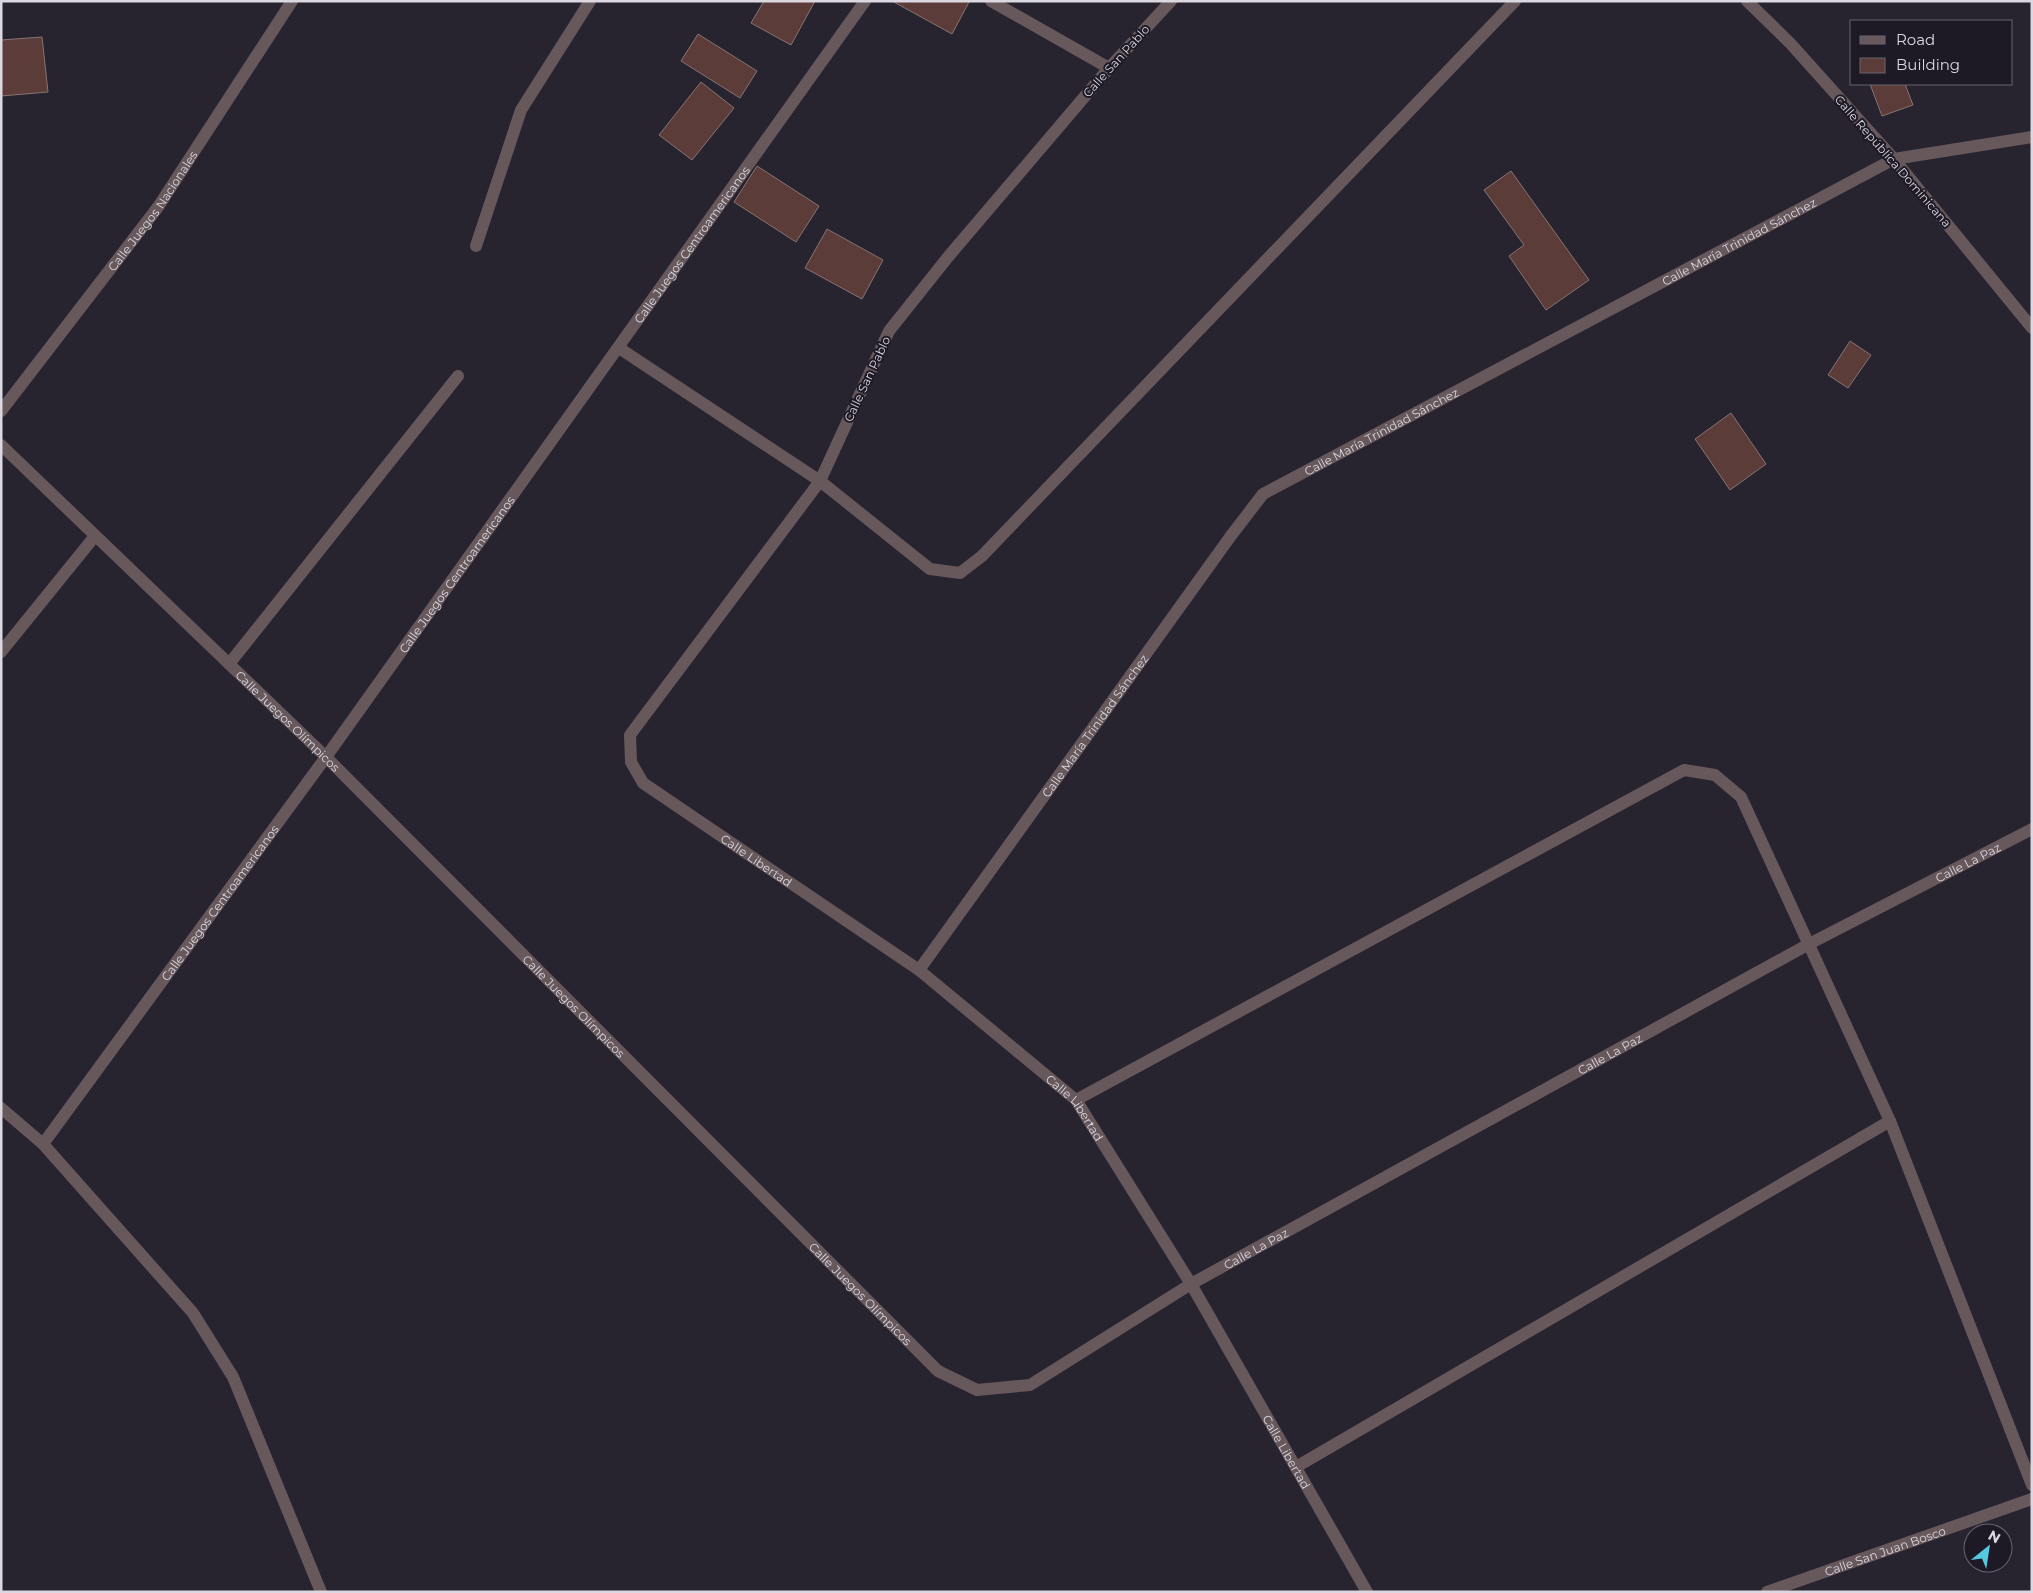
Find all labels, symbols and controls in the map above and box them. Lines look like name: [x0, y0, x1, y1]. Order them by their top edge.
legend: [1850, 20, 2013, 85]
street label: Calle San Pablo: [1079, 22, 1153, 100]
text: Road: [1896, 30, 1935, 49]
text: Building: [1896, 55, 1960, 74]
street label: Calle República Dominicana: [1832, 92, 1954, 230]
street label: Calle Juegos Nacionales: [104, 148, 200, 274]
street label: Calle Juegos Centroamericanos: [630, 163, 753, 326]
street label: Calle María Trinidad Sánchez: [1659, 194, 1818, 288]
street label: Calle San Pablo: [841, 334, 893, 424]
street label: Calle María Trinidad Sánchez: [1301, 384, 1461, 478]
street label: Calle Juegos Centroamericanos: [395, 492, 518, 656]
street label: Calle María Trinidad Sánchez: [1038, 651, 1151, 800]
street label: Calle Juegos Olímpicos: [233, 667, 343, 774]
street label: Calle Juegos Centroamericanos: [157, 822, 282, 984]
street label: Calle Libertad: [718, 831, 795, 889]
street label: Calle La Paz: [1933, 839, 2003, 885]
street label: Calle Juegos Olímpicos: [520, 951, 629, 1061]
street label: Calle La Paz: [1575, 1030, 1645, 1077]
street label: Calle Libertad: [1043, 1071, 1107, 1143]
street label: Calle La Paz: [1221, 1225, 1291, 1272]
street label: Calle Juegos Olímpicos: [806, 1239, 915, 1348]
street label: Calle Libertad: [1260, 1412, 1314, 1491]
street label: Calle San Juan Bosco: [1822, 1522, 1947, 1579]
north arrow: [1963, 1523, 2013, 1573]
text: N: [1985, 1526, 2004, 1547]

